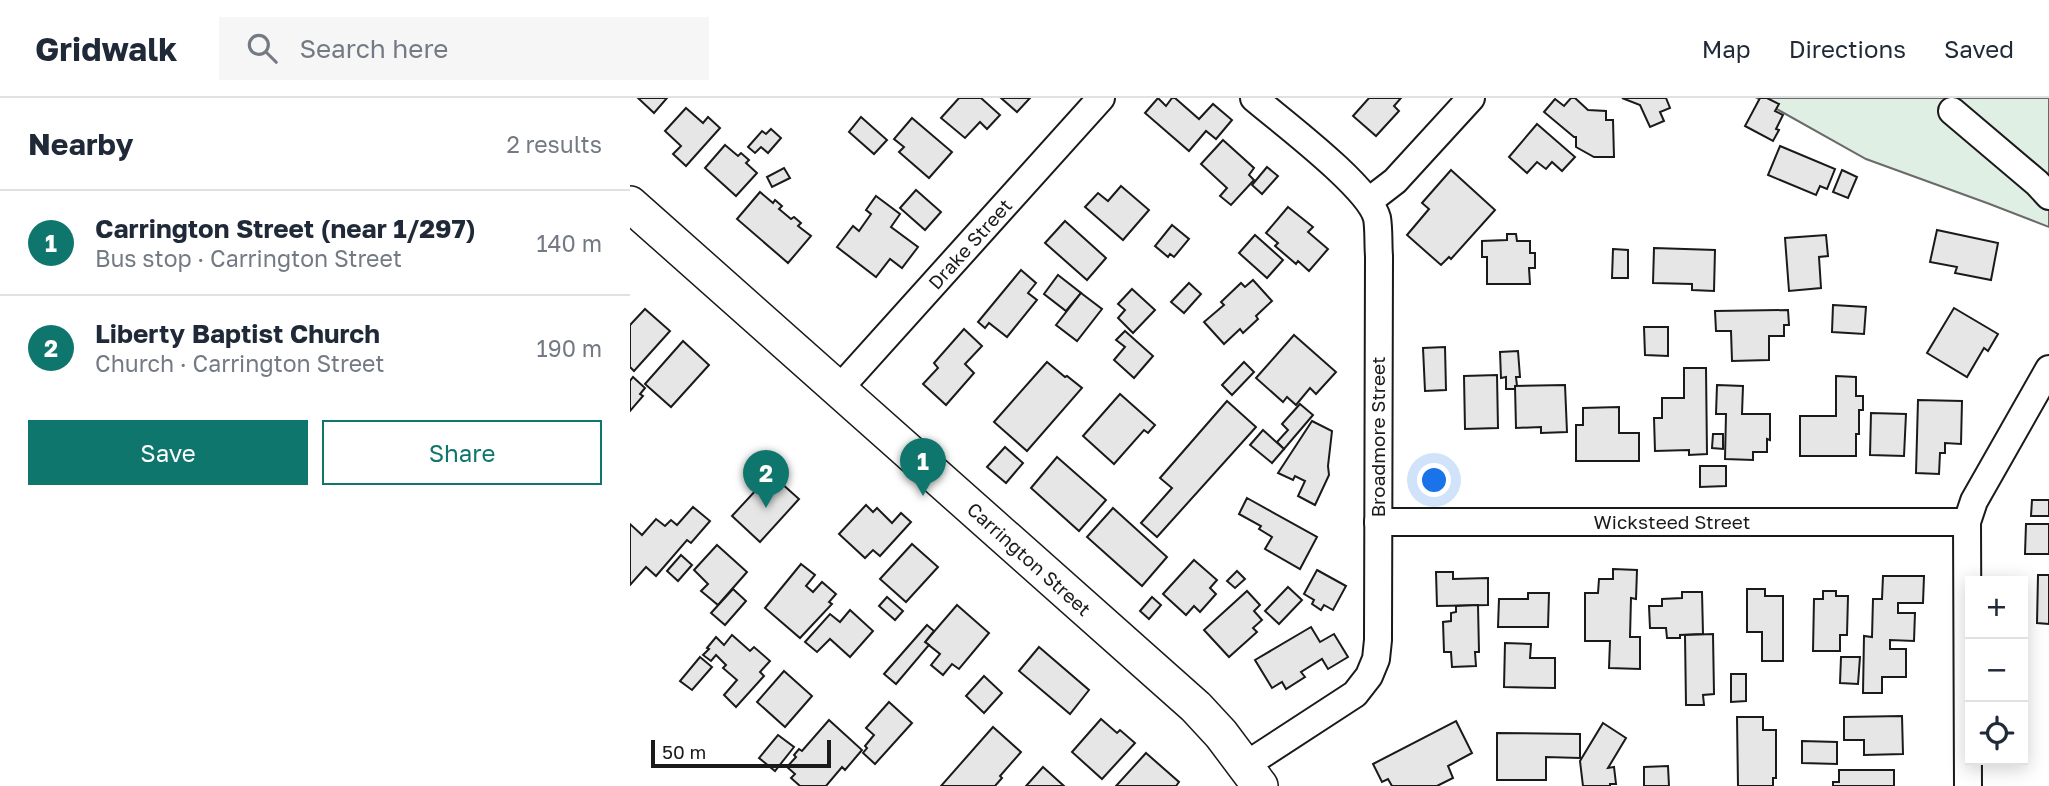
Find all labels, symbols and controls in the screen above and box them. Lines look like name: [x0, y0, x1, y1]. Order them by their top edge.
search box: [219, 17, 709, 80]
text: Gridwalk: [35, 29, 177, 68]
icon: search: [243, 29, 281, 67]
text: Search here: [299, 33, 448, 64]
text: Map: [1702, 34, 1751, 63]
text: Directions: [1789, 34, 1906, 63]
text: Saved: [1944, 34, 2014, 63]
text: Nearby: [28, 126, 133, 162]
text: 2 results: [506, 130, 602, 158]
street label: Drake Street: [923, 194, 1016, 294]
text: Carrington Street (near 1/297): [95, 213, 476, 244]
text: 1: [45, 229, 57, 257]
text: 140 m: [536, 229, 602, 257]
text: Bus stop · Carrington Street: [95, 244, 402, 272]
text: Liberty Baptist Church: [95, 318, 380, 349]
text: 2: [44, 334, 58, 362]
text: 190 m: [537, 334, 602, 362]
text: Church · Carrington Street: [95, 349, 385, 377]
street label: Broadmore Street: [1366, 356, 1389, 518]
button: Save: [28, 420, 308, 485]
button: Share: [322, 420, 602, 485]
pin: 1: [900, 438, 946, 496]
pin: 2: [743, 450, 789, 508]
your location: [1417, 463, 1451, 497]
street label: Carrington Street: [963, 497, 1096, 620]
street label: Wicksteed Street: [1594, 510, 1750, 533]
map controls: [1965, 576, 2028, 765]
button: +: [1965, 576, 2028, 639]
button: −: [1965, 639, 2028, 702]
button: locate: [1965, 702, 2028, 765]
scale bar: [651, 737, 831, 769]
text: 50 m: [662, 740, 706, 763]

